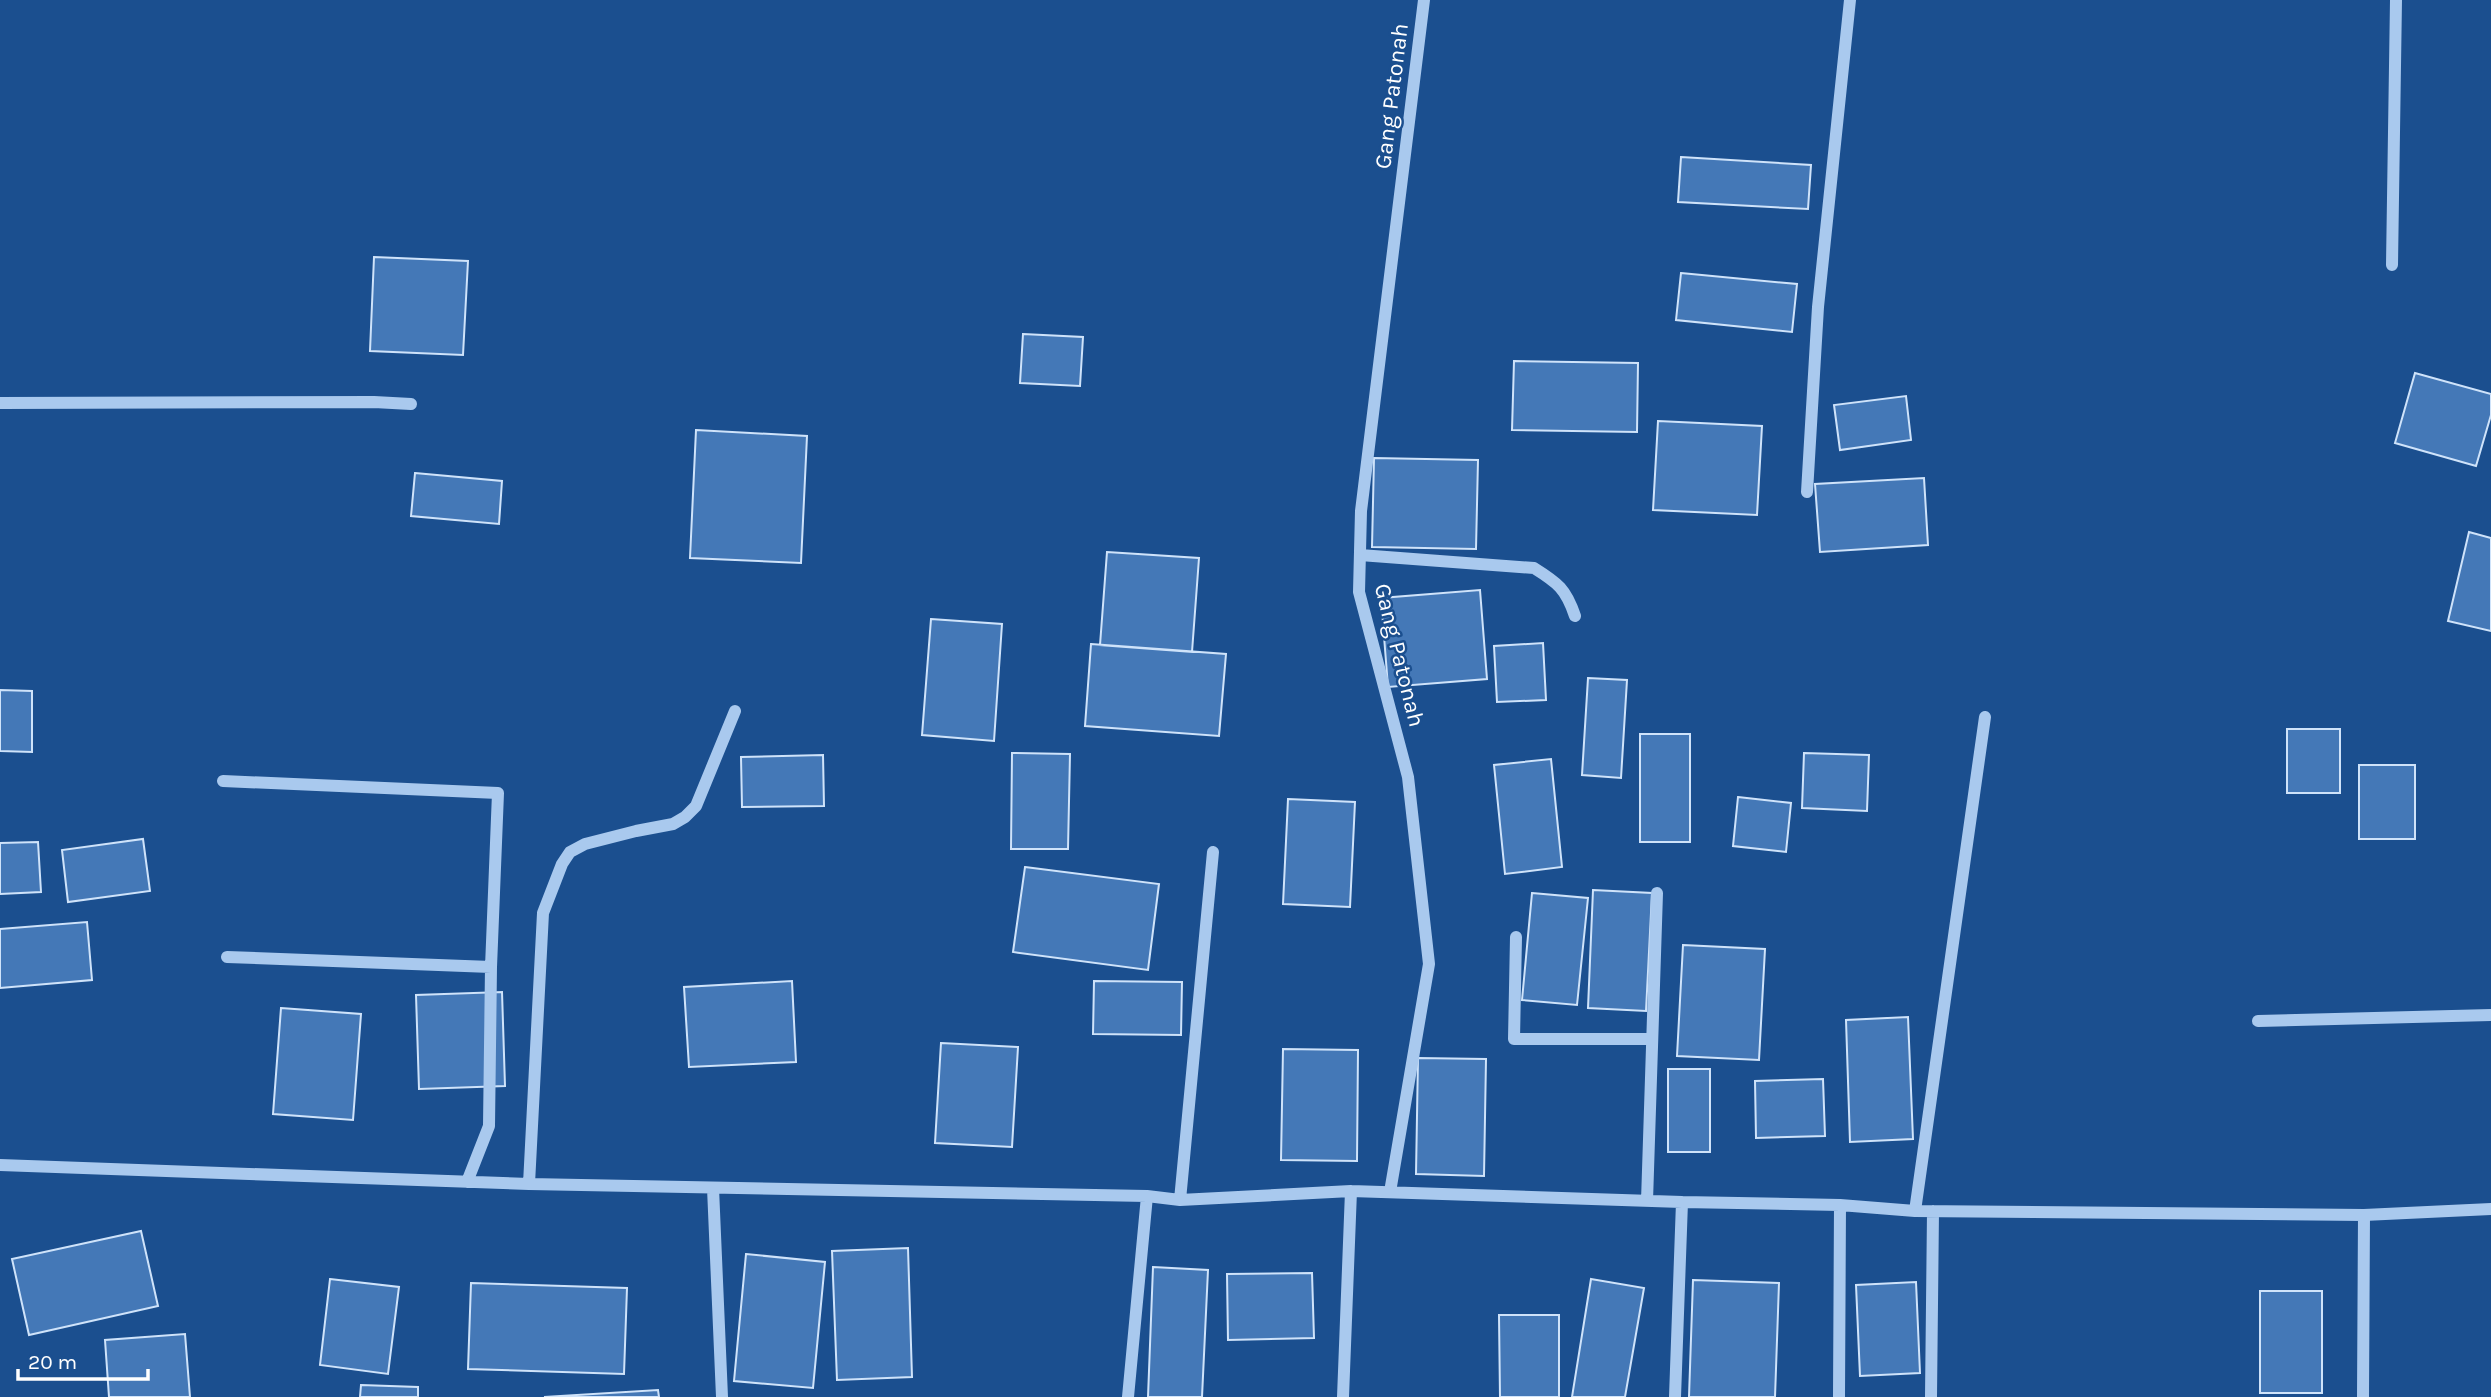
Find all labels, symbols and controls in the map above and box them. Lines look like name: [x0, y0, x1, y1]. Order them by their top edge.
street label: Gang Patonah: [1369, 22, 1414, 171]
street label: Gang Patonah: [1369, 581, 1430, 730]
scale bar: [18, 1338, 147, 1382]
text: 20 m: [28, 1350, 77, 1374]

